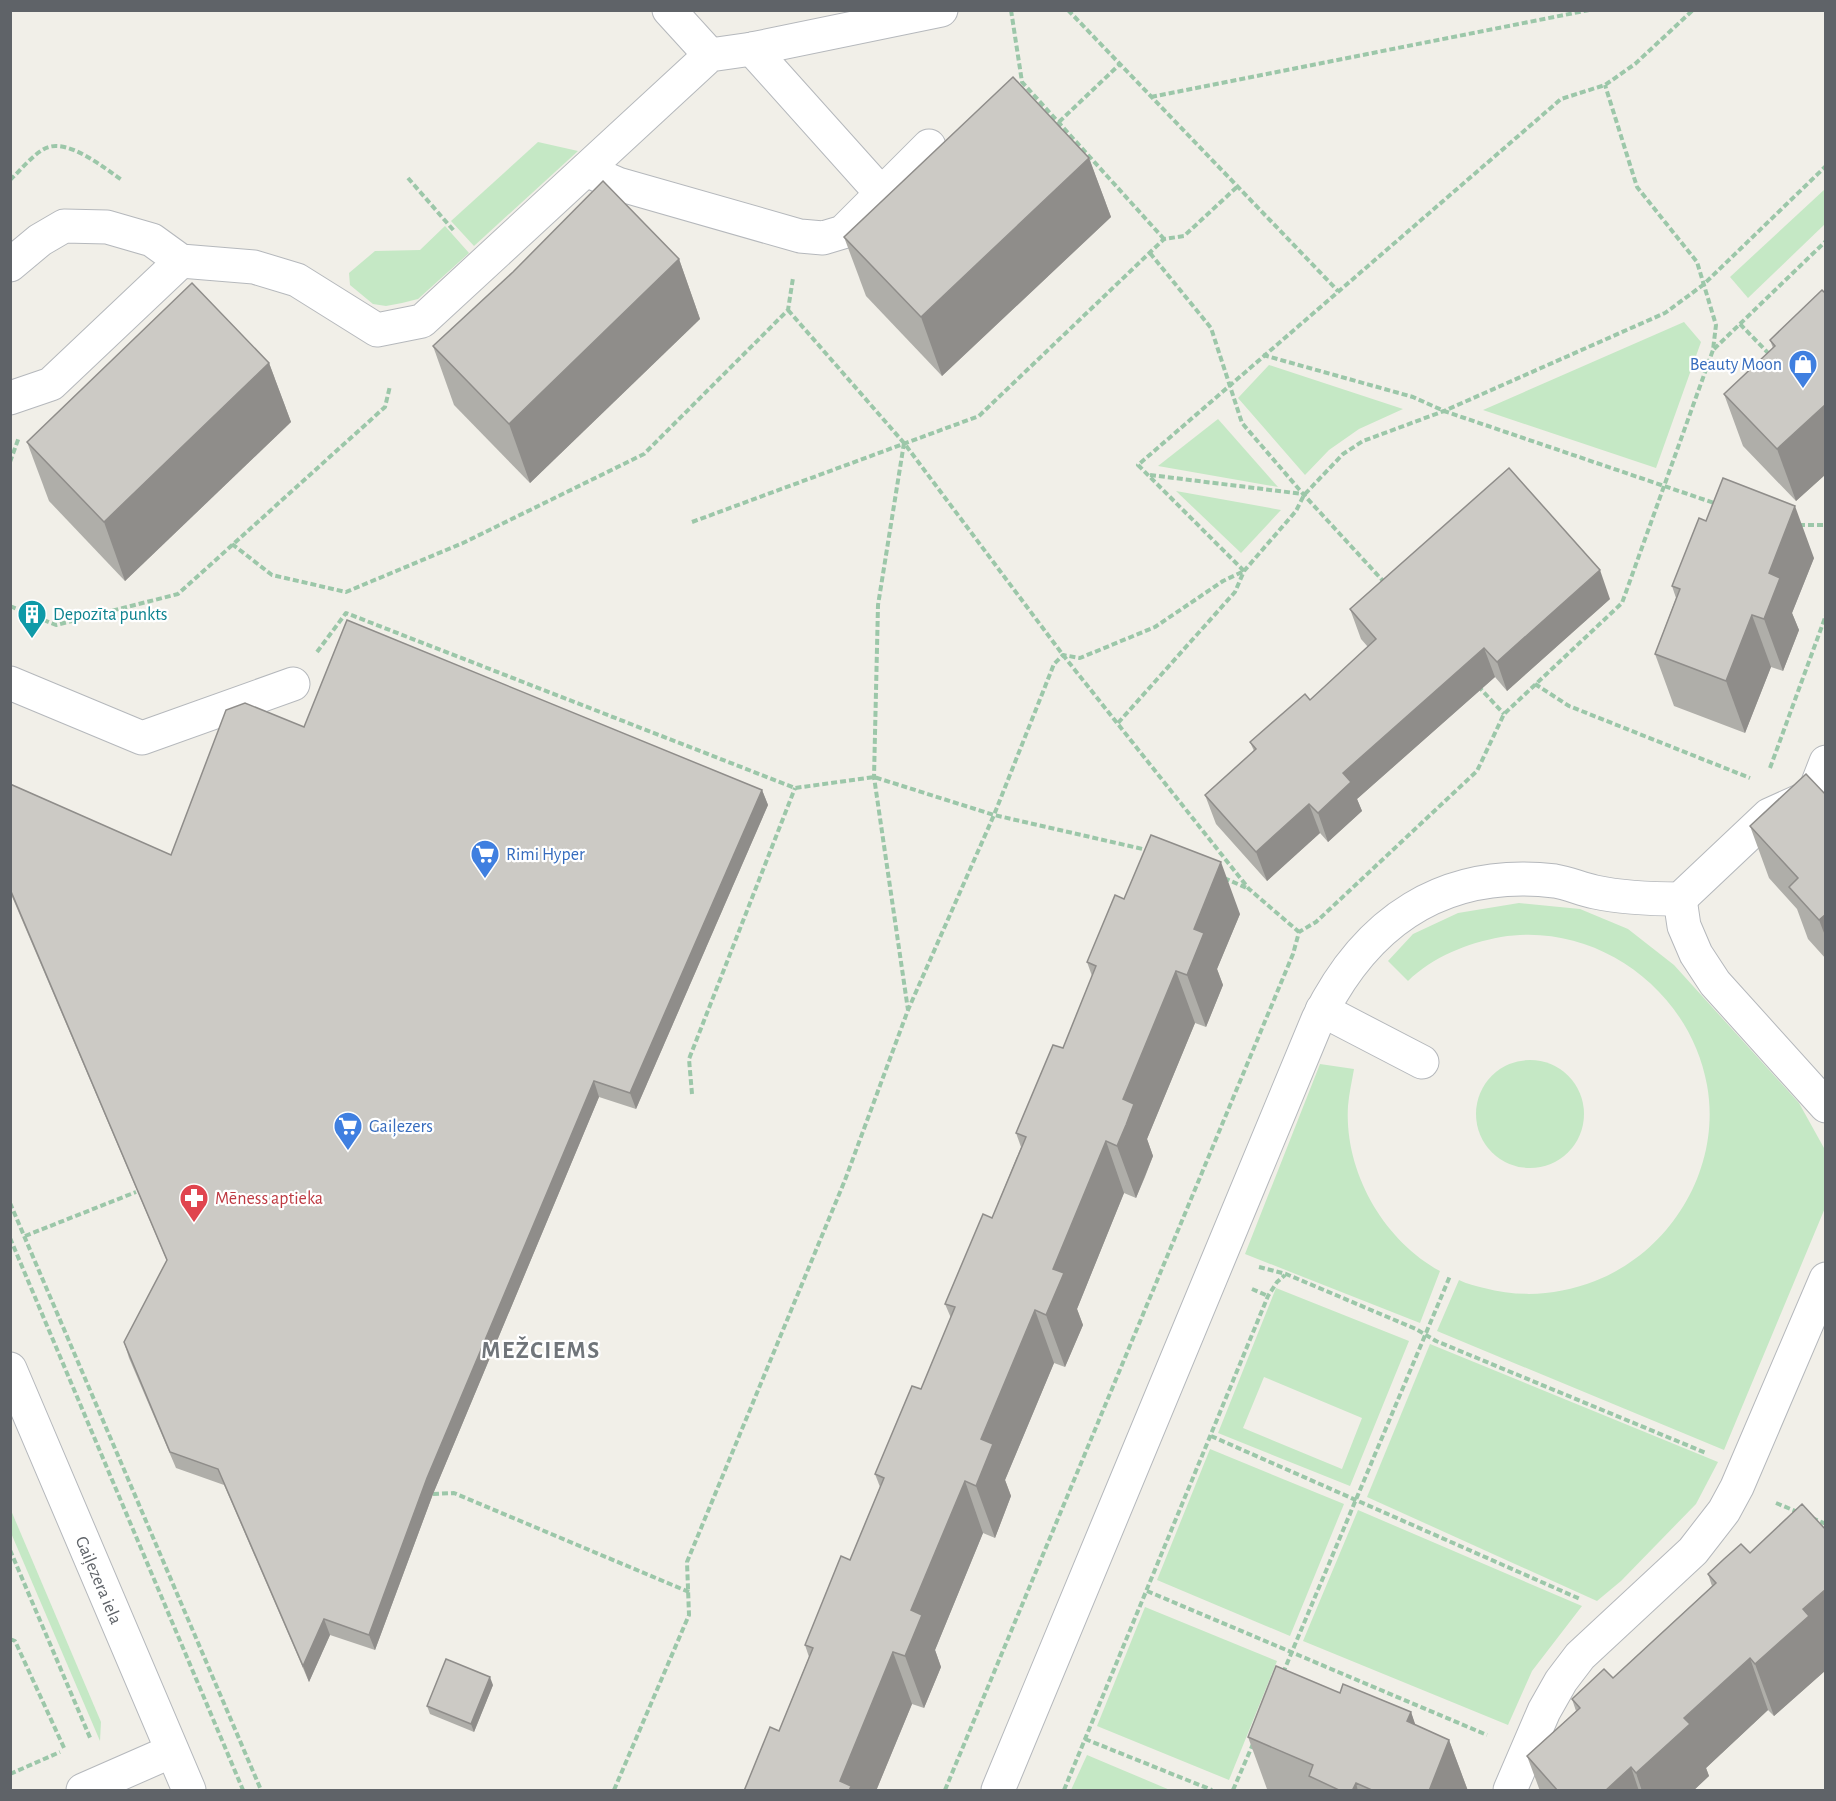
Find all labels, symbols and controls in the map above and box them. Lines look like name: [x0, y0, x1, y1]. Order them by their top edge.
shop icon: Beauty Moon: [1787, 348, 1819, 390]
place label: Beauty Moon: [1690, 356, 1782, 374]
building icon: Depozīta punkts: [16, 598, 48, 640]
place label: Depozīta punkts: [53, 606, 168, 624]
supermarket icon: Rimi Hyper: [469, 838, 501, 880]
place label: Rimi Hyper: [506, 846, 585, 864]
supermarket icon: Gaiļezers: [332, 1110, 364, 1152]
place label: Gaiļezers: [369, 1118, 433, 1137]
pharmacy icon: Mēness aptieka: [178, 1182, 210, 1224]
place label: Mēness aptieka: [215, 1190, 323, 1208]
district label: MEŽCIEMS: [481, 1336, 601, 1363]
street label: Gaiļezera iela: [71, 1534, 125, 1627]

